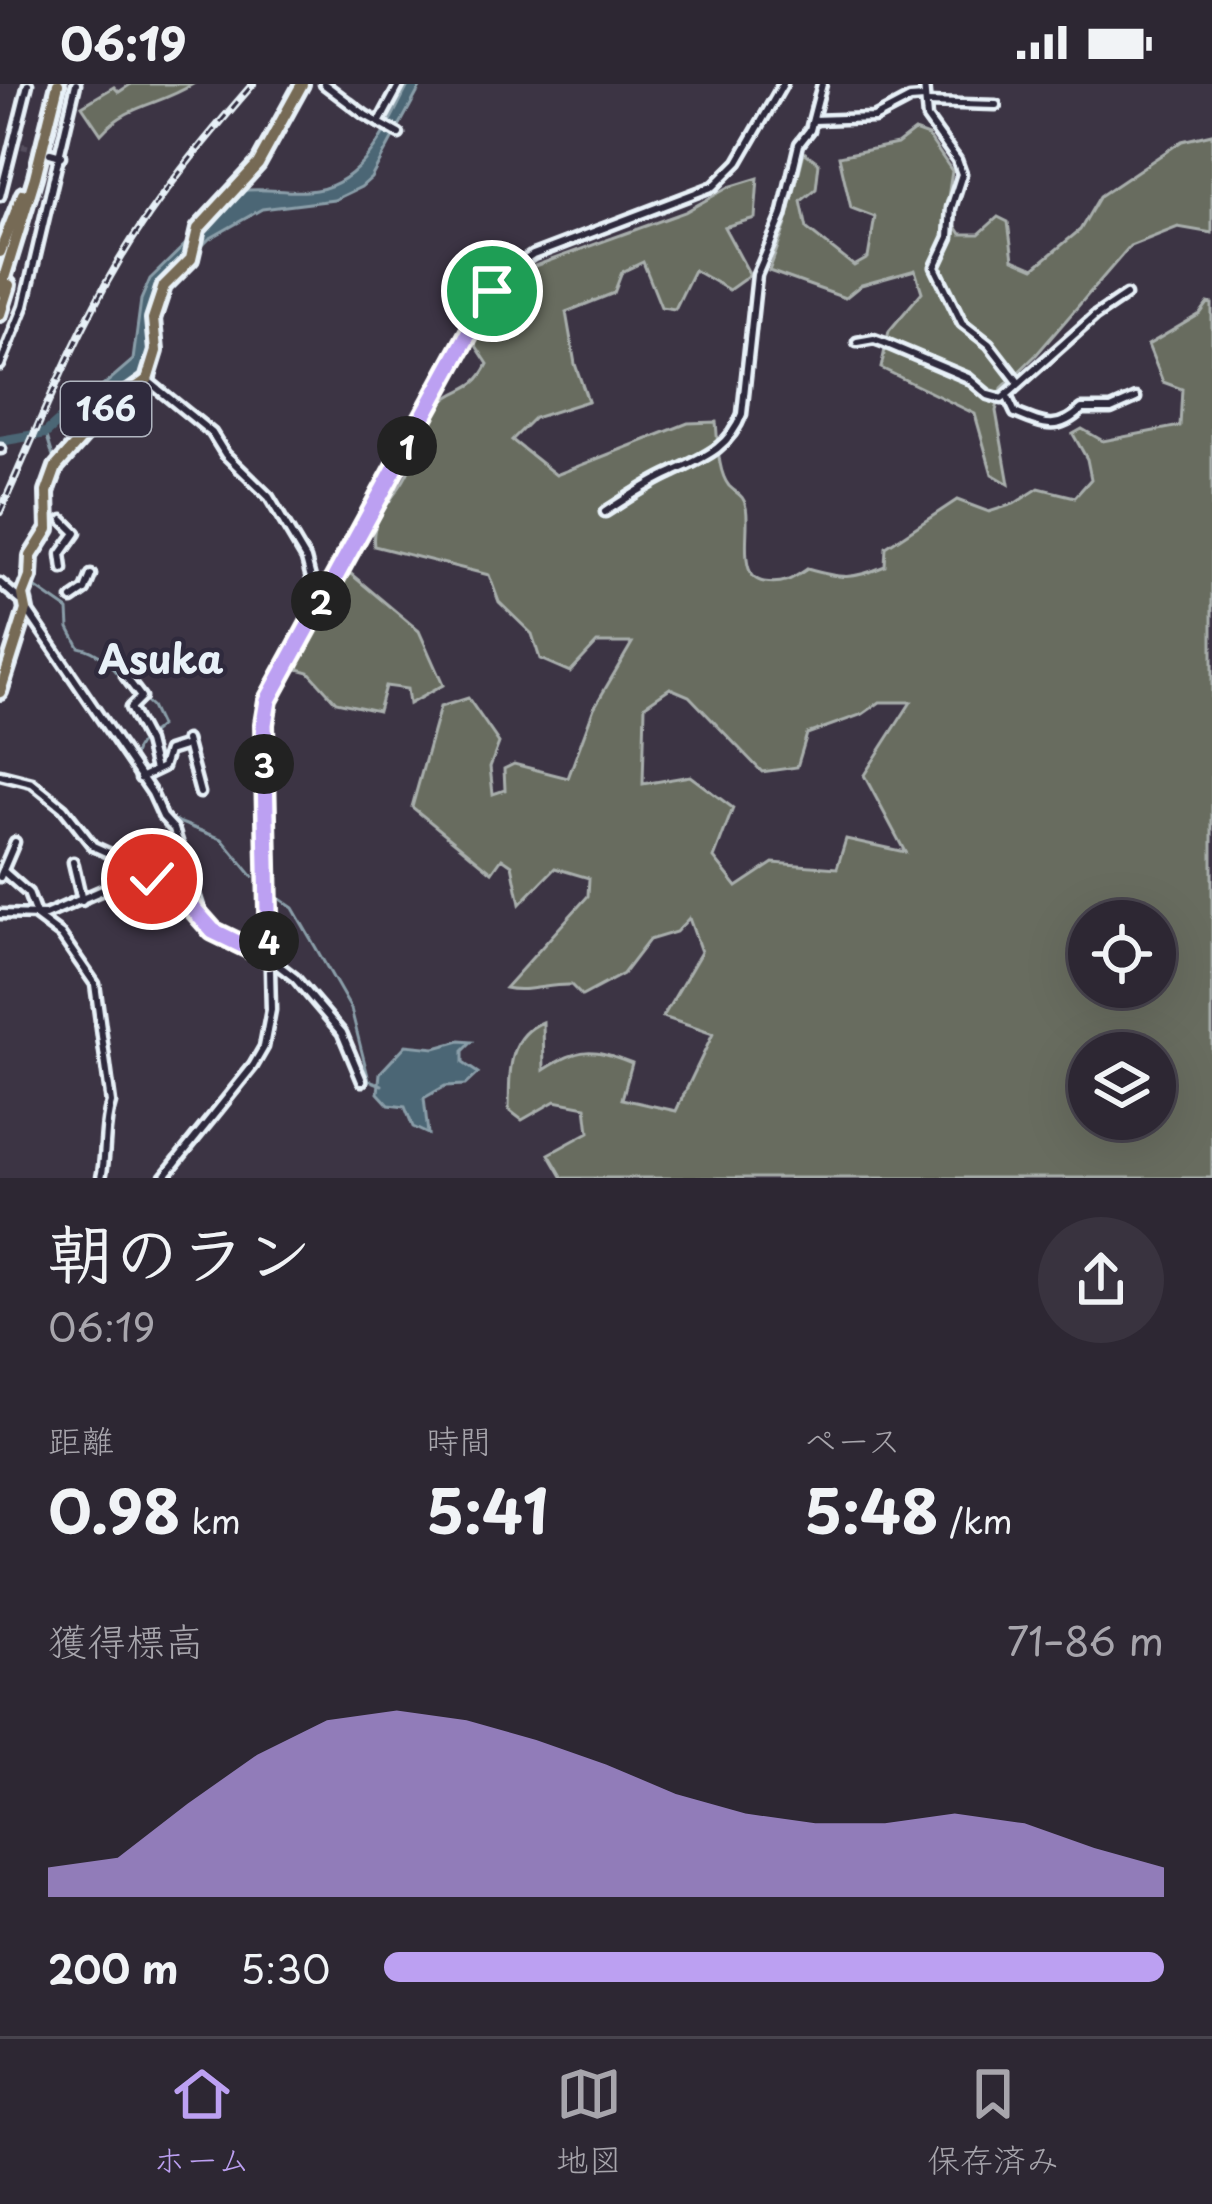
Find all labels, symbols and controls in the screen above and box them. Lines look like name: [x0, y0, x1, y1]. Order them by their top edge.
text: 06:19: [60, 8, 187, 76]
pin: [441, 240, 543, 342]
icon: arrive: [459, 258, 525, 324]
road number: 166: [61, 382, 151, 436]
pin: 1: [377, 416, 437, 476]
text: 1: [399, 421, 415, 471]
pin: 2: [291, 571, 351, 631]
text: 2: [309, 576, 333, 626]
district label: Asuka: [98, 628, 224, 687]
pin: 3: [234, 734, 294, 794]
text: 3: [253, 739, 275, 789]
pin: [101, 828, 203, 930]
icon: check: [119, 846, 185, 912]
map controls: [1068, 900, 1176, 1140]
button: locate: [1068, 900, 1176, 1008]
pin: 4: [239, 911, 299, 971]
text: 4: [258, 916, 280, 966]
button: layers: [1068, 1032, 1176, 1140]
text: 朝のラン: [48, 1201, 312, 1300]
button: share: [1038, 1217, 1164, 1343]
text: 06:19: [48, 1296, 155, 1355]
text: 距離: [48, 1414, 114, 1464]
text: 時間: [426, 1414, 492, 1464]
text: ペース: [804, 1414, 901, 1464]
text: 0.98: [48, 1464, 181, 1554]
text: 5:41: [426, 1464, 549, 1554]
text: 5:48: [804, 1464, 939, 1554]
text: km: [181, 1495, 241, 1545]
text: /km: [939, 1495, 1013, 1545]
text: 獲得標高: [48, 1610, 204, 1669]
text: 71–86 m: [1007, 1610, 1164, 1669]
text: 200 m: [48, 1938, 178, 1997]
text: 5:30: [240, 1938, 330, 1997]
tab: ホーム: [153, 2061, 250, 2183]
tab: 地図: [556, 2061, 622, 2183]
tab: 保存済み: [927, 2061, 1059, 2183]

